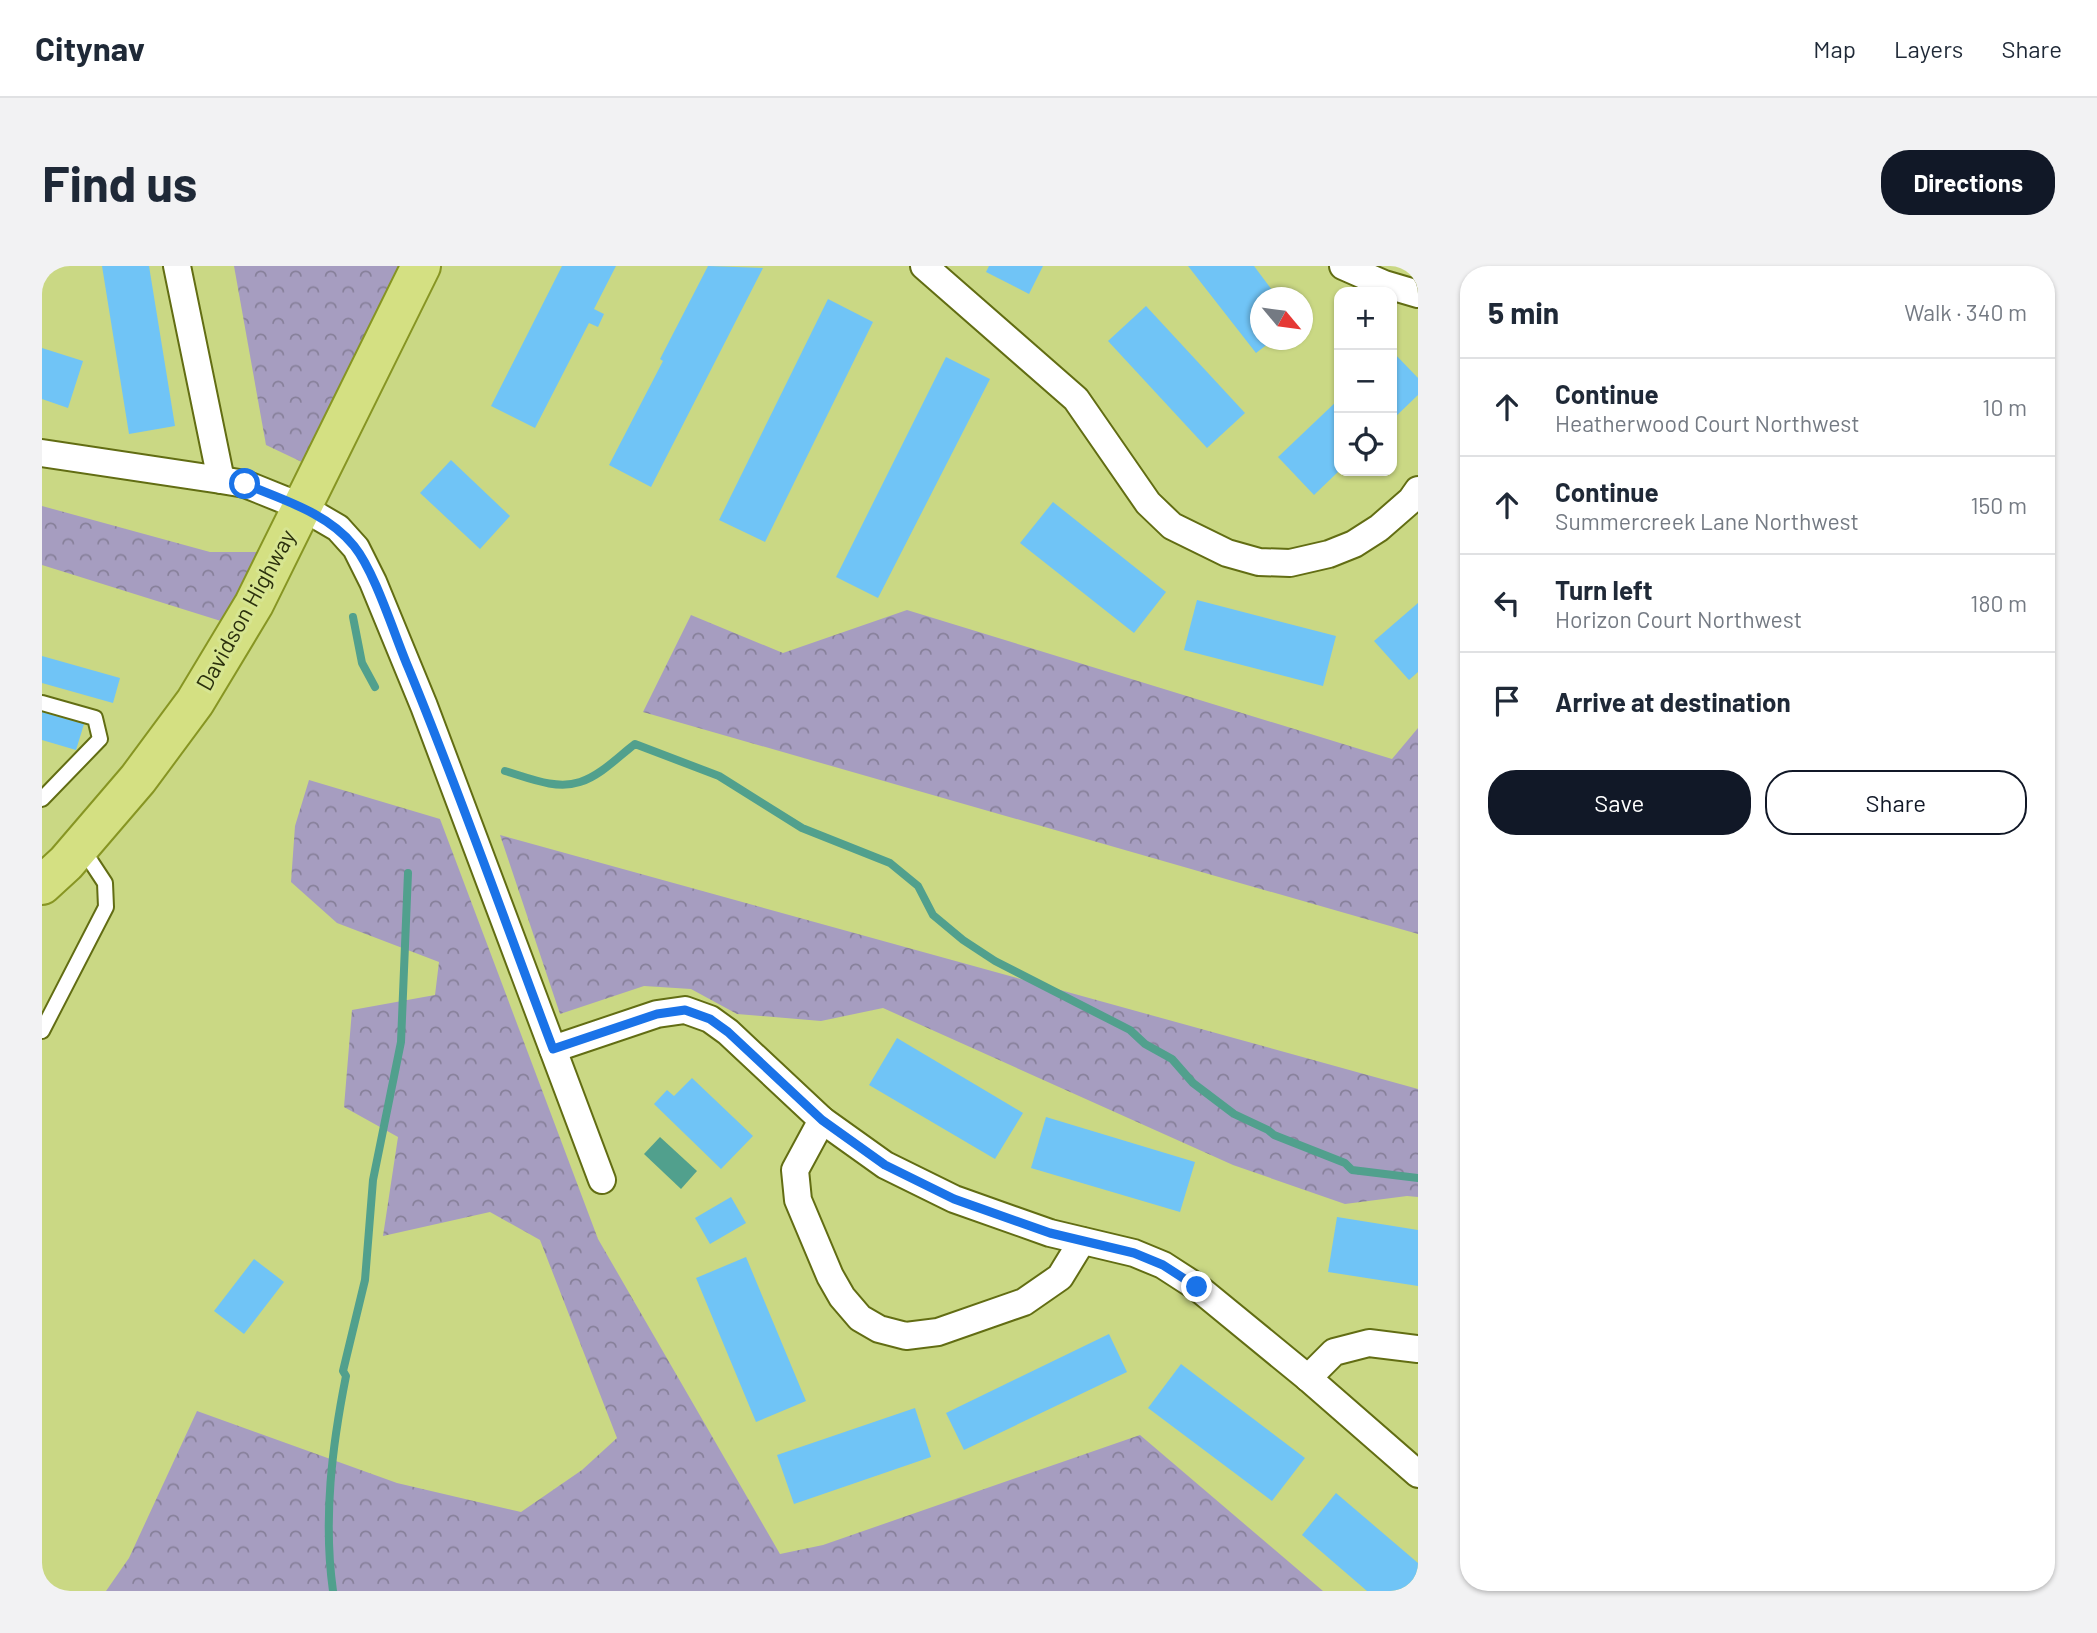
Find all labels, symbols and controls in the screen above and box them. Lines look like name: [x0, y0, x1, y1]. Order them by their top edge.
text: Citynav: [35, 28, 145, 68]
text: Map: [1813, 34, 1856, 63]
text: Layers: [1894, 34, 1963, 63]
text: Share: [2001, 34, 2062, 63]
button: Directions: [1881, 150, 2055, 215]
text: Find us: [42, 153, 197, 212]
north arrow: [1250, 287, 1313, 350]
map controls: [1334, 287, 1397, 476]
button: +: [1334, 287, 1397, 350]
text: 5 min: [1488, 294, 1559, 330]
text: Walk · 340 m: [1904, 298, 2027, 326]
button: −: [1334, 350, 1397, 413]
text: Continue: [1555, 378, 1659, 409]
icon: ahead: [1488, 388, 1526, 426]
text: 10 m: [1982, 393, 2027, 421]
text: Heatherwood Court Northwest: [1555, 409, 1860, 437]
button: locate: [1334, 413, 1397, 476]
route start: [229, 468, 260, 499]
text: Continue: [1555, 476, 1659, 507]
icon: ahead: [1488, 486, 1526, 524]
text: 150 m: [1971, 491, 2027, 519]
text: Summercreek Lane Northwest: [1555, 507, 1859, 535]
street label: Davidson Highway: [189, 524, 301, 695]
text: Turn left: [1555, 574, 1653, 605]
icon: left: [1488, 584, 1526, 622]
text: 180 m: [1970, 589, 2027, 617]
text: Horizon Court Northwest: [1555, 605, 1802, 633]
icon: arrive: [1488, 682, 1526, 720]
text: Arrive at destination: [1555, 686, 1791, 717]
button: Save: [1488, 770, 1751, 835]
button: Share: [1765, 770, 2027, 835]
route end: [1181, 1271, 1212, 1302]

